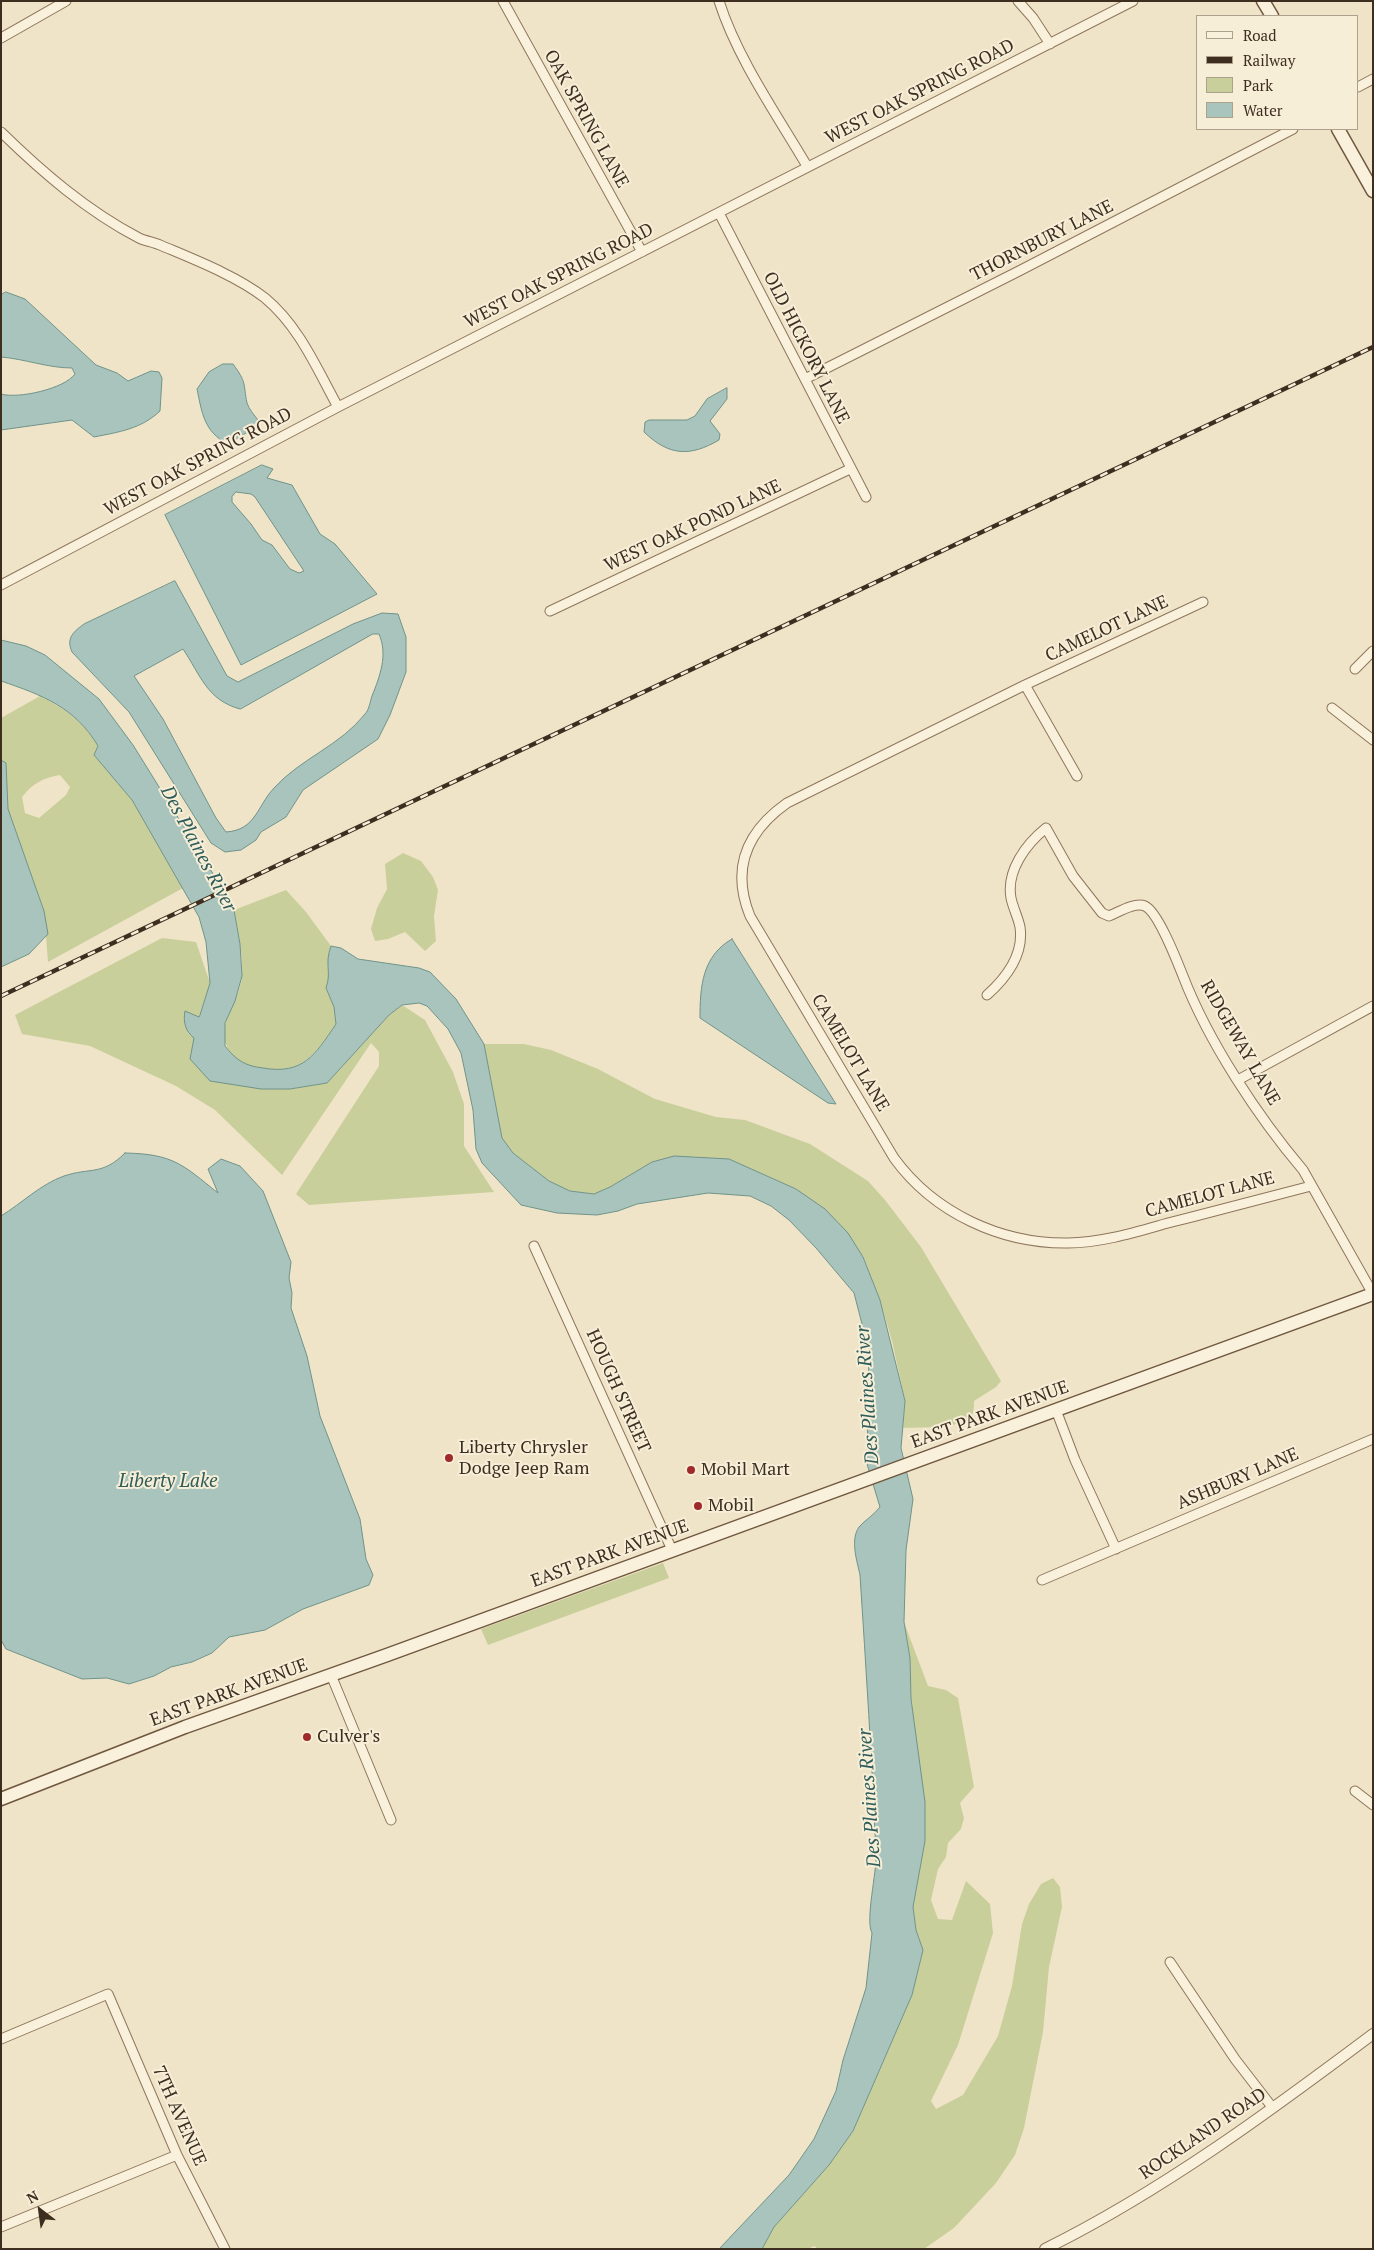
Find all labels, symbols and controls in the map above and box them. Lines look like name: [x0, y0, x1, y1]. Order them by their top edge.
legend: [1196, 15, 1359, 130]
text: Road: [1243, 25, 1276, 45]
street label: WEST OAK SPRING ROAD: [822, 35, 1018, 149]
street label: OAK SPRING LANE: [539, 46, 633, 192]
text: Railway: [1243, 50, 1295, 70]
text: Park: [1243, 75, 1273, 95]
text: Water: [1243, 100, 1282, 120]
street label: THORNBURY LANE: [967, 196, 1117, 286]
street label: WEST OAK SPRING ROAD: [461, 219, 657, 333]
street label: OLD HICKORY LANE: [758, 268, 854, 428]
street label: WEST OAK SPRING ROAD: [100, 403, 296, 521]
street label: WEST OAK POND LANE: [601, 475, 785, 577]
street label: CAMELOT LANE: [1042, 591, 1172, 667]
water label: Des Plaines River: [155, 782, 241, 916]
street label: RIDGEWAY LANE: [1195, 977, 1285, 1109]
street label: CAMELOT LANE: [806, 990, 894, 1116]
street label: CAMELOT LANE: [1143, 1167, 1277, 1223]
water label: Des Plaines River: [852, 1325, 884, 1465]
street label: HOUGH STREET: [581, 1326, 655, 1456]
street label: EAST PARK AVENUE: [908, 1376, 1072, 1454]
place label: Liberty Chrysler Dodge Jeep Ram: [459, 1437, 589, 1480]
street label: ASHBURY LANE: [1174, 1444, 1302, 1514]
marker: Liberty Chrysler Dodge Jeep Ram: [443, 1452, 455, 1464]
place label: Mobil Mart: [701, 1459, 790, 1481]
marker: Mobil Mart: [685, 1464, 697, 1476]
water label: Liberty Lake: [118, 1471, 218, 1493]
place label: Mobil: [708, 1495, 754, 1517]
marker: Mobil: [692, 1500, 704, 1512]
street label: EAST PARK AVENUE: [528, 1515, 692, 1593]
street label: EAST PARK AVENUE: [147, 1654, 311, 1732]
place label: Culver's: [317, 1726, 380, 1748]
water label: Des Plaines River: [854, 1728, 886, 1868]
marker: Culver's: [301, 1731, 313, 1743]
street label: 7TH AVENUE: [147, 2063, 211, 2169]
street label: ROCKLAND ROAD: [1136, 2084, 1270, 2184]
north arrow: [15, 2185, 65, 2235]
text: N: [23, 2186, 42, 2207]

